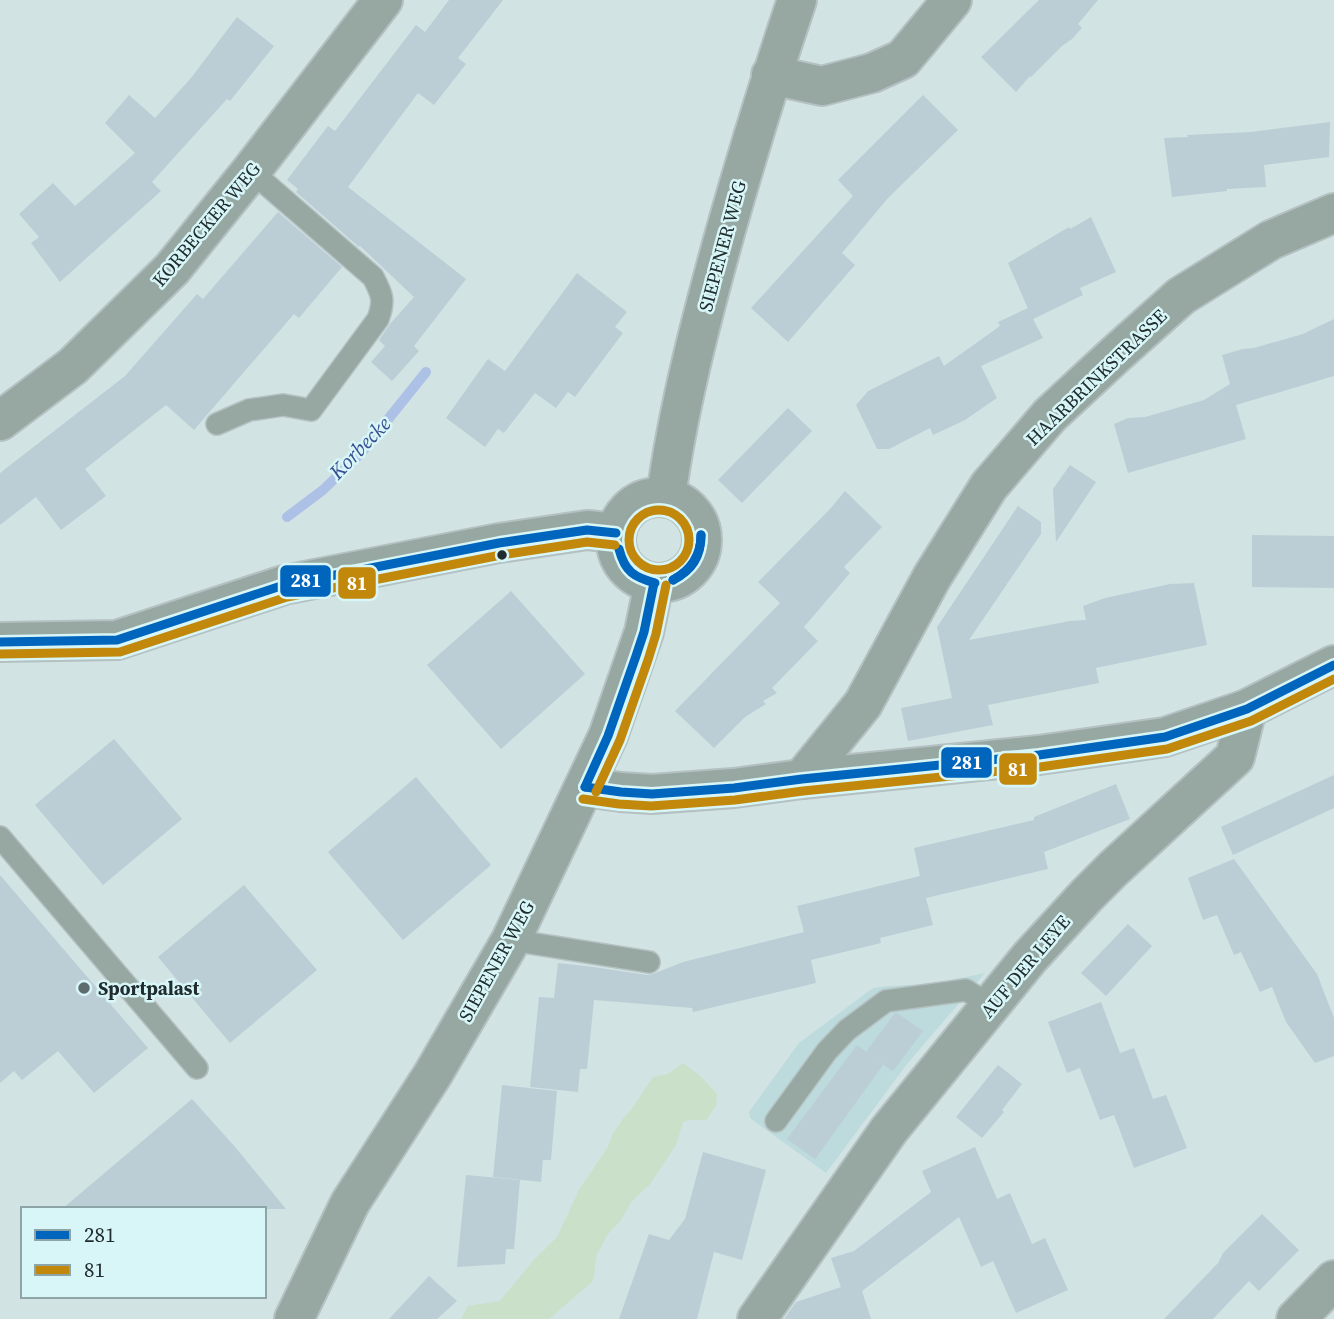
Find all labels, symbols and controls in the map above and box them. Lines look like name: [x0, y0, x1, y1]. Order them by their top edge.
street label: KORBECKER WEG: [146, 156, 266, 292]
street label: SIEPENER WEG: [692, 178, 752, 314]
street label: HAARBRINKSTRASSE: [1020, 303, 1172, 451]
water label: Korbecke: [322, 409, 397, 486]
unlabelled marker: [495, 548, 509, 562]
line badge: 281: [279, 564, 332, 598]
line badge: 81: [337, 566, 377, 600]
text: 281: [291, 567, 321, 593]
text: 81: [347, 570, 367, 596]
line badge: 281: [940, 746, 993, 779]
text: 281: [952, 749, 982, 775]
line badge: 81: [998, 752, 1038, 786]
text: 81: [1008, 756, 1028, 782]
street label: SIEPENER WEG: [452, 896, 540, 1026]
street label: AUF DER LEYE: [974, 909, 1076, 1023]
place label: Sportpalast: [98, 975, 199, 1001]
marker: Sportpalast: [76, 980, 92, 996]
legend: [21, 1207, 266, 1298]
text: 281: [84, 1220, 116, 1249]
text: 81: [84, 1255, 105, 1284]

